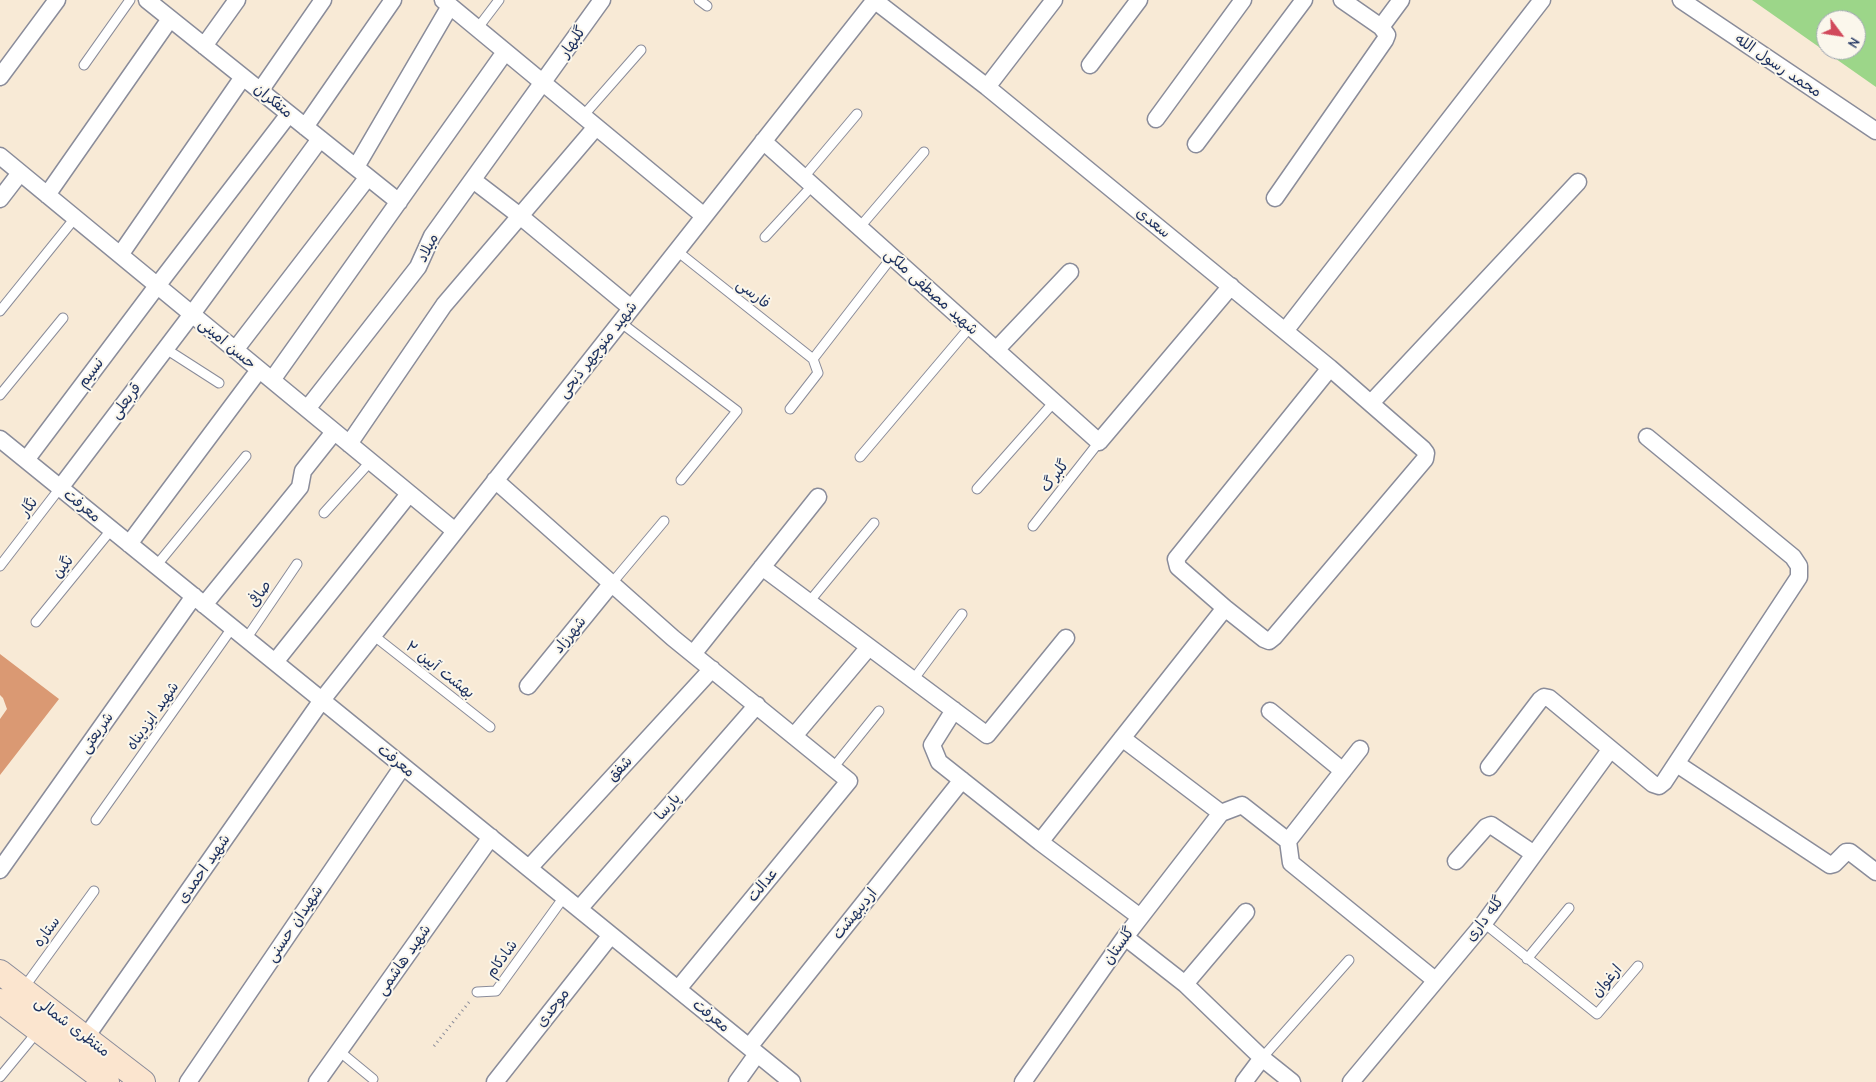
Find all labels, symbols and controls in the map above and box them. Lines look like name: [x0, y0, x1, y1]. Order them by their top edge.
north arrow: [1816, 10, 1866, 60]
street label: گلبهار: [556, 23, 590, 61]
street label: محمد رسول الله: [1731, 30, 1825, 102]
text: N: [1844, 34, 1863, 51]
street label: متفکران: [250, 80, 296, 122]
street label: سعدی: [1132, 204, 1174, 242]
street label: میلاد: [413, 231, 443, 265]
street label: شهید مصطفی ملکی: [880, 245, 982, 339]
street label: فارسی: [732, 275, 774, 313]
street label: شهید منوچهر ذبحی: [555, 298, 641, 402]
street label: حسن امینی: [195, 315, 259, 373]
street label: نسیم: [74, 355, 108, 391]
street label: قربعلی: [107, 379, 145, 423]
street label: گلبرگ: [1037, 456, 1073, 496]
street label: معرفت: [60, 486, 104, 526]
street label: نگار: [16, 494, 42, 520]
street label: نگین: [48, 552, 78, 582]
street label: صافی: [245, 577, 275, 611]
street label: شهرزاد: [550, 613, 590, 657]
street label: بهشت آیین ۲: [402, 637, 478, 703]
street label: شهید ایزدپناه: [123, 678, 183, 754]
street label: شریعتی: [76, 709, 118, 757]
street label: معرفت: [374, 741, 418, 781]
street label: شفق: [604, 752, 636, 786]
street label: پارسا: [651, 790, 685, 824]
street label: شهید احمدی: [174, 831, 234, 907]
street label: عدالت: [744, 864, 782, 906]
street label: شهیدان حسنی: [263, 882, 327, 966]
street label: اردیبهشت: [829, 885, 881, 943]
street label: گله داری: [1462, 893, 1508, 945]
street label: ستاره: [30, 913, 64, 951]
street label: شهید هاشمی: [373, 921, 435, 999]
street label: گلستان: [1099, 924, 1139, 968]
street label: شادکام: [482, 937, 522, 981]
street label: ارغوان: [1588, 961, 1626, 1001]
street label: موحدی: [532, 985, 574, 1031]
street label: منتظری شمالی: [31, 993, 113, 1061]
street label: معرفت: [689, 996, 733, 1036]

